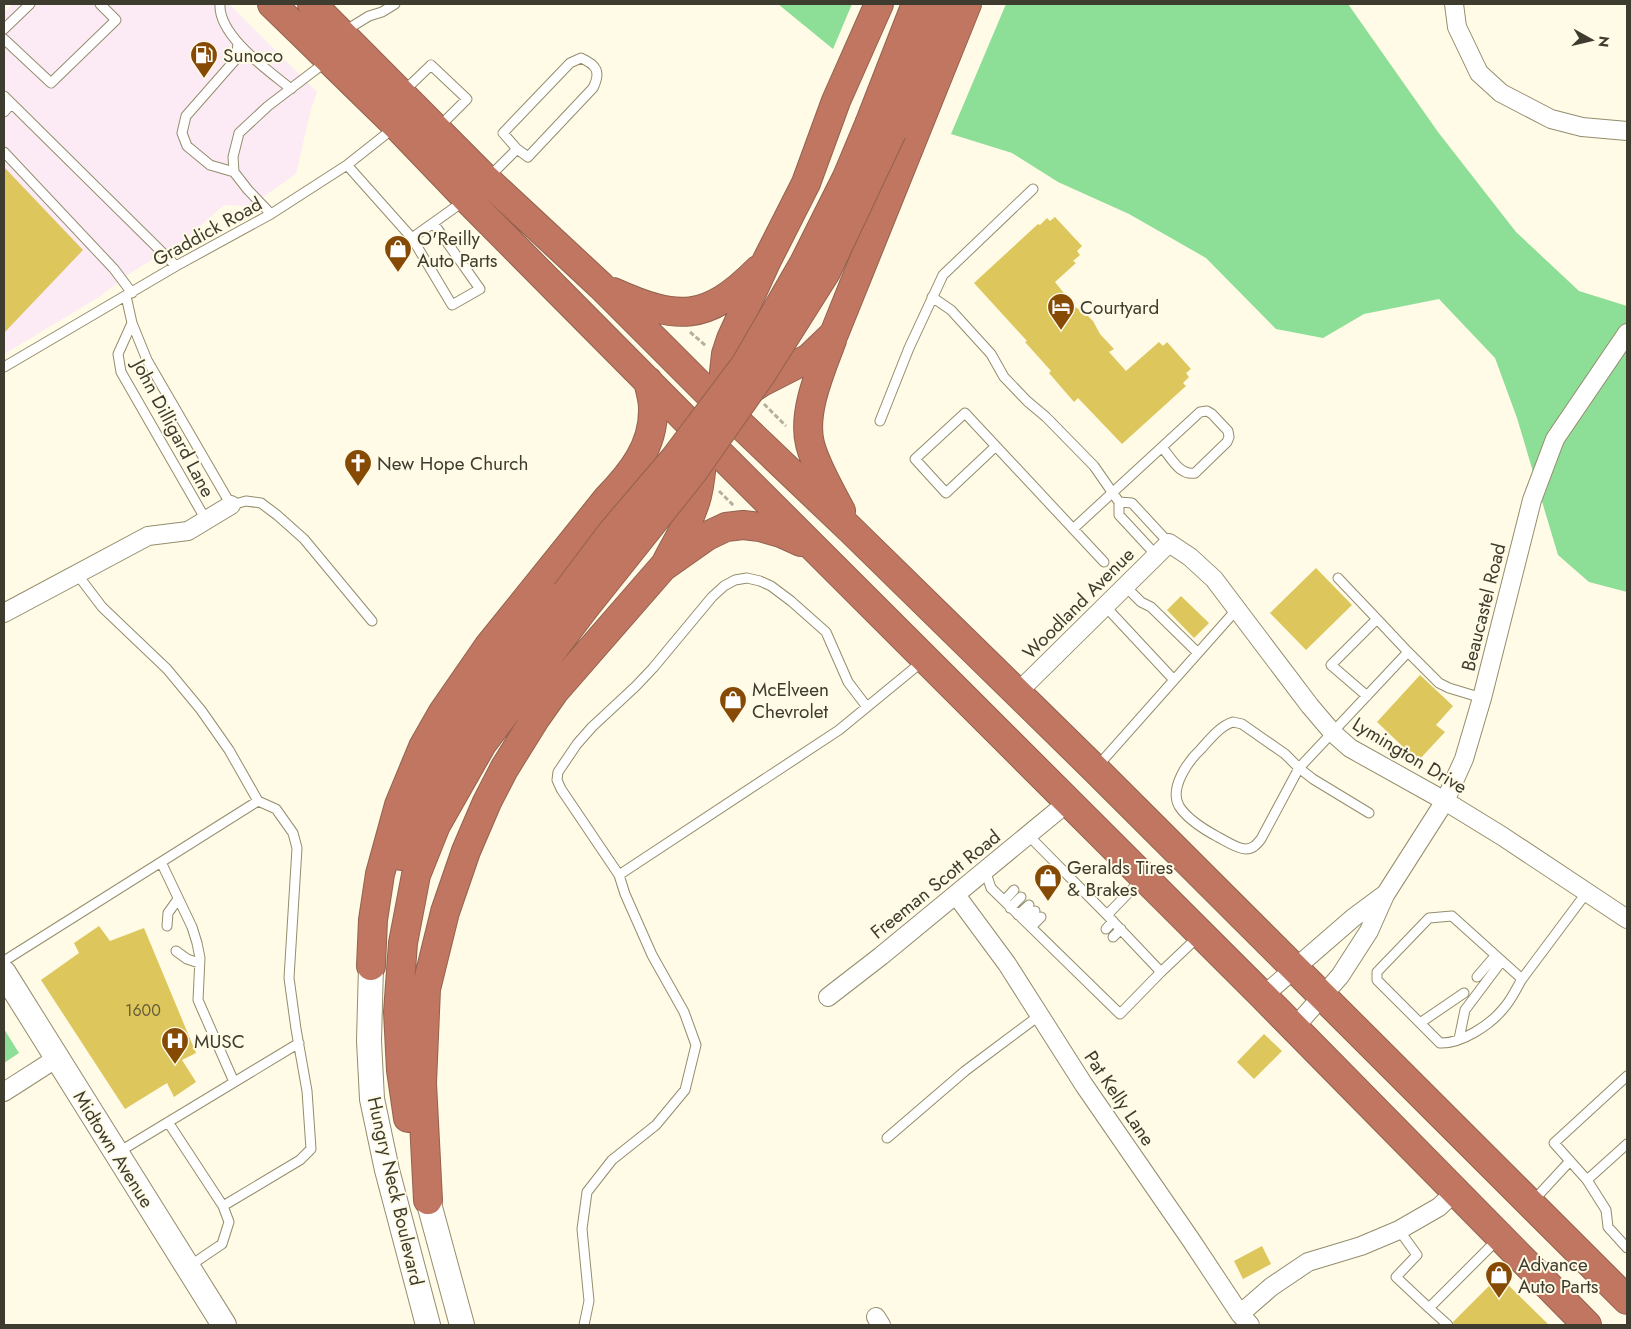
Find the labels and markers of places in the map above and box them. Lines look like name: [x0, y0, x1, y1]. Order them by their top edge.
fuel station icon: Sunoco: [189, 40, 219, 79]
place label: Sunoco: [223, 42, 283, 69]
place label: O'Reilly Auto Parts: [417, 225, 498, 274]
shop icon: O'Reilly Auto Parts: [383, 234, 413, 273]
hotel icon: Courtyard: [1046, 292, 1076, 331]
place label: Courtyard: [1080, 294, 1159, 321]
church icon: New Hope Church: [343, 448, 373, 487]
place label: New Hope Church: [377, 450, 528, 477]
place label: McElveen Chevrolet: [752, 676, 829, 725]
shop icon: McElveen Chevrolet: [718, 685, 748, 724]
place label: Geralds Tires & Brakes: [1067, 854, 1174, 903]
shop icon: Geralds Tires & Brakes: [1033, 863, 1063, 902]
hospital icon: MUSC: [160, 1026, 190, 1065]
place label: MUSC: [194, 1028, 245, 1055]
place label: Advance Auto Parts: [1518, 1251, 1599, 1300]
shop icon: Advance Auto Parts: [1484, 1260, 1514, 1299]

